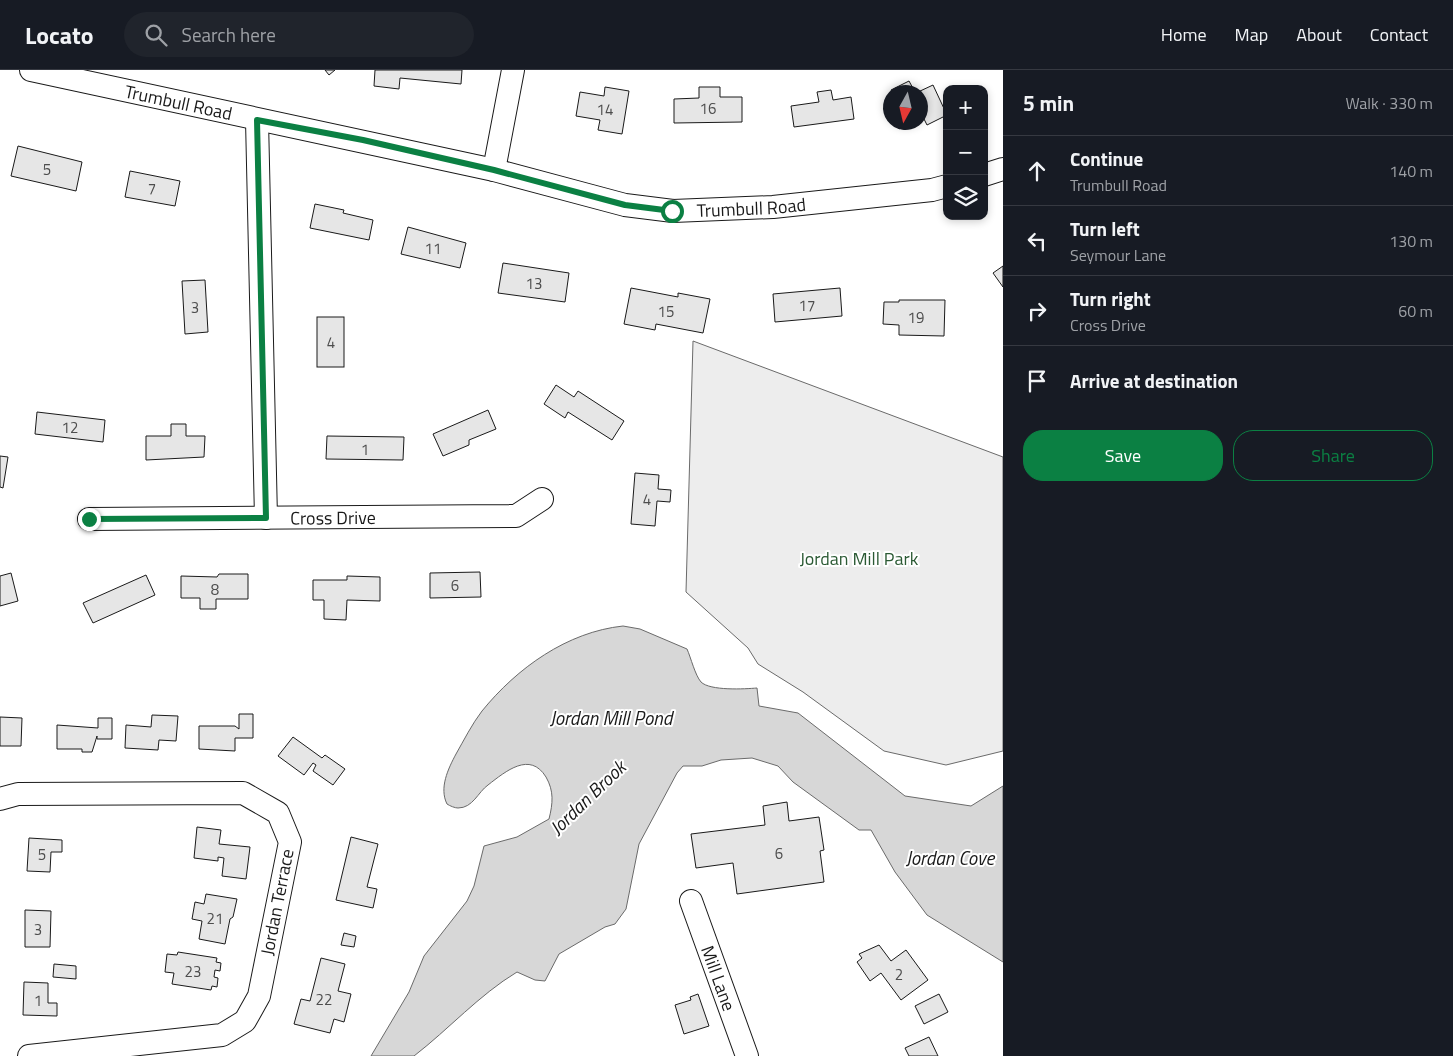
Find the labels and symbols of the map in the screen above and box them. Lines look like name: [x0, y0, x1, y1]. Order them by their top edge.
street label: Trumbull Road: [122, 77, 235, 127]
north arrow: [883, 85, 928, 130]
house number: 16: [700, 97, 716, 120]
house number: 14: [597, 98, 613, 121]
house number: 5: [43, 158, 51, 181]
house number: 7: [148, 177, 156, 200]
street label: Trumbull Road: [696, 190, 807, 224]
route start: [661, 200, 684, 223]
house number: 11: [425, 237, 441, 260]
house number: 13: [526, 272, 542, 295]
house number: 17: [799, 294, 815, 317]
house number: 3: [191, 296, 199, 319]
house number: 15: [658, 300, 674, 323]
house number: 19: [908, 306, 924, 329]
house number: 4: [327, 331, 335, 354]
house number: 12: [62, 416, 78, 439]
house number: 1: [361, 438, 369, 461]
house number: 4: [643, 488, 651, 511]
street label: Cross Drive: [290, 503, 376, 531]
route end: [78, 508, 101, 531]
park label: Jordan Mill Park: [800, 545, 919, 572]
house number: 6: [451, 574, 459, 597]
house number: 8: [211, 578, 219, 601]
water label: Jordan Mill Pond: [550, 703, 675, 732]
water label: Jordan Brook: [542, 751, 634, 841]
house number: 6: [775, 842, 783, 865]
house number: 5: [38, 843, 46, 866]
water label: Jordan Cove: [906, 843, 995, 872]
street label: Jordan Terrace: [253, 846, 301, 958]
house number: 21: [207, 907, 223, 930]
house number: 3: [34, 918, 42, 941]
street label: Mill Lane: [695, 942, 743, 1015]
house number: 23: [185, 960, 201, 983]
house number: 2: [895, 963, 903, 986]
house number: 22: [316, 988, 332, 1011]
house number: 1: [34, 989, 42, 1012]

